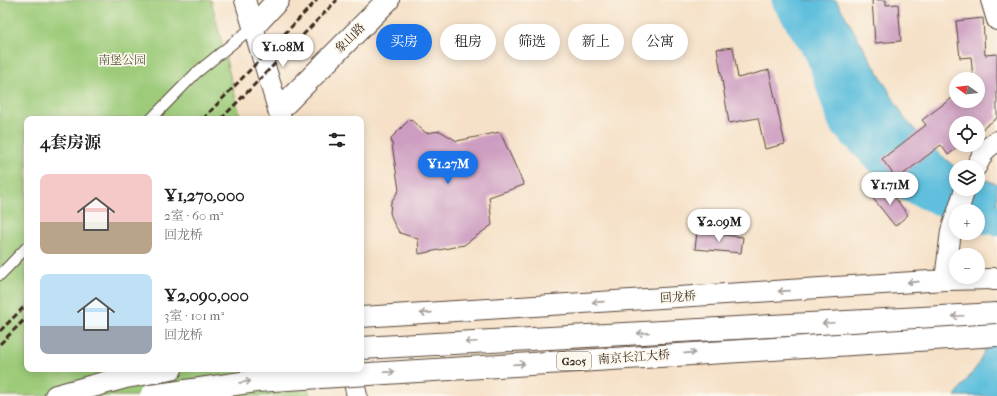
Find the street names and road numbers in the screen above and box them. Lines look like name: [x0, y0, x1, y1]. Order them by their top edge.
street label: 象山路: [332, 20, 368, 56]
street label: 回龙桥: [660, 289, 696, 305]
street label: 南京长江大桥: [598, 348, 670, 366]
road number: G205: [557, 352, 591, 370]

